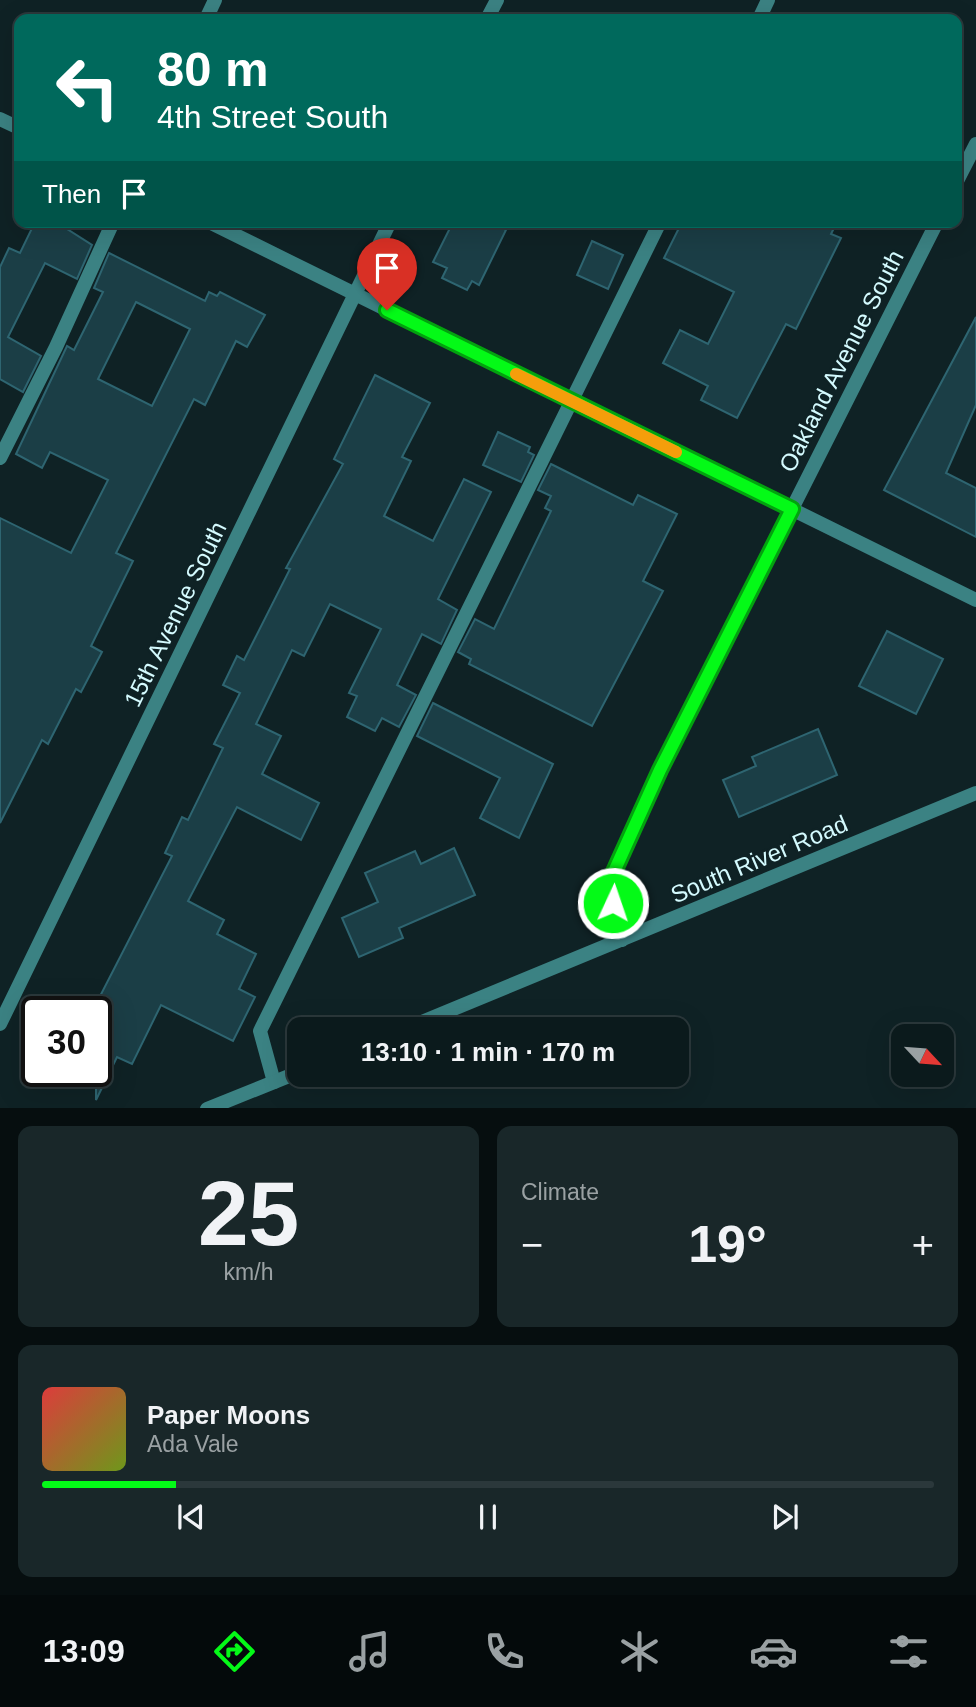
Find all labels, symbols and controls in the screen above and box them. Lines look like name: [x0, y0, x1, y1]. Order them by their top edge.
icon: left: [42, 42, 133, 133]
text: 80 m: [157, 42, 269, 96]
text: 4th Street South: [157, 99, 388, 135]
icon: arrive: [115, 175, 153, 213]
text: Then: [42, 179, 101, 209]
pin: [357, 238, 417, 310]
street label: Oakland Avenue South: [773, 246, 909, 476]
icon: arrive: [368, 249, 406, 287]
street label: 15th Avenue South: [119, 517, 231, 711]
street label: South River Road: [667, 810, 851, 908]
position arrow: [576, 866, 650, 940]
speed limit sign: 30: [21, 996, 112, 1087]
north arrow: [891, 1024, 954, 1087]
map controls: [891, 1024, 954, 1087]
text: 13:10 · 1 min · 170 m: [361, 1037, 615, 1067]
text: 25: [198, 1163, 299, 1264]
text: Climate: [521, 1179, 599, 1205]
text: 19°: [688, 1215, 767, 1273]
text: −: [521, 1224, 543, 1266]
text: +: [912, 1224, 934, 1266]
text: km/h: [224, 1259, 273, 1285]
text: Paper Moons: [147, 1400, 310, 1430]
text: Ada Vale: [147, 1431, 239, 1457]
icon: previous: [172, 1498, 210, 1536]
icon: pause: [469, 1498, 507, 1536]
icon: next: [766, 1498, 804, 1536]
icon: directions: [210, 1627, 259, 1676]
icon: music: [345, 1627, 394, 1676]
icon: phone: [480, 1627, 529, 1676]
icon: climate: [615, 1627, 664, 1676]
icon: car: [749, 1627, 798, 1676]
icon: filters: [884, 1627, 933, 1676]
text: 13:09: [43, 1633, 125, 1669]

